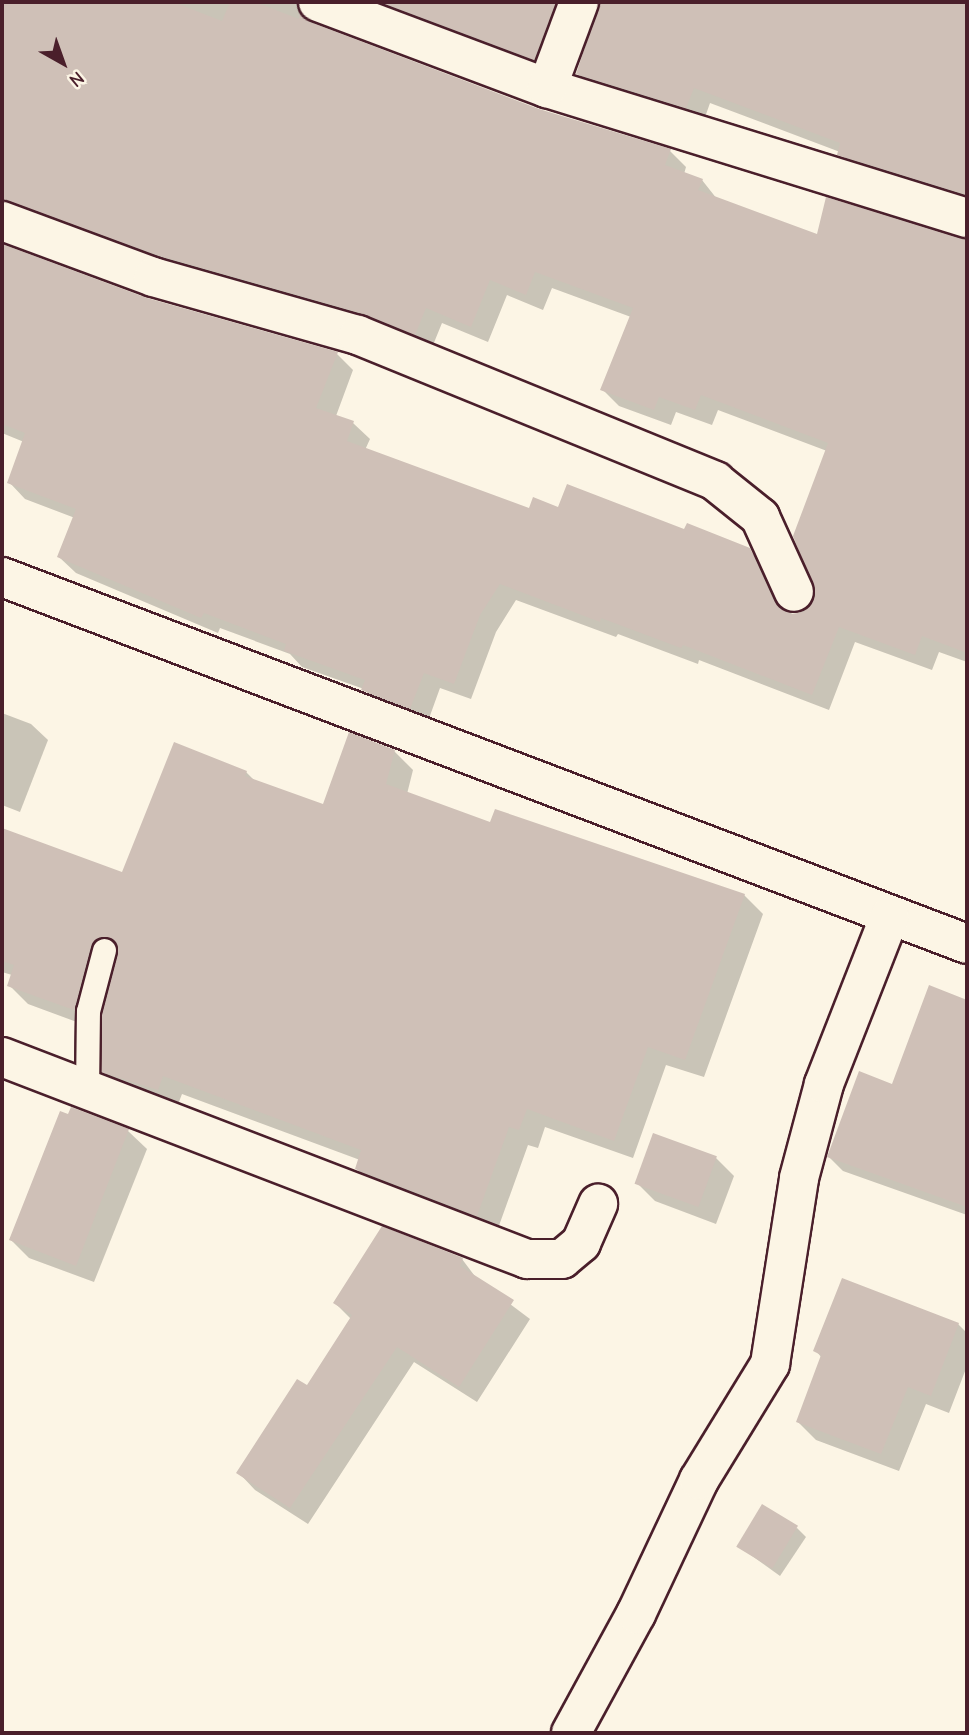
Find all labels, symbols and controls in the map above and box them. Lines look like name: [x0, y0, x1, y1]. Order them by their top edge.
north arrow: [28, 28, 98, 98]
text: N: [65, 67, 88, 91]

